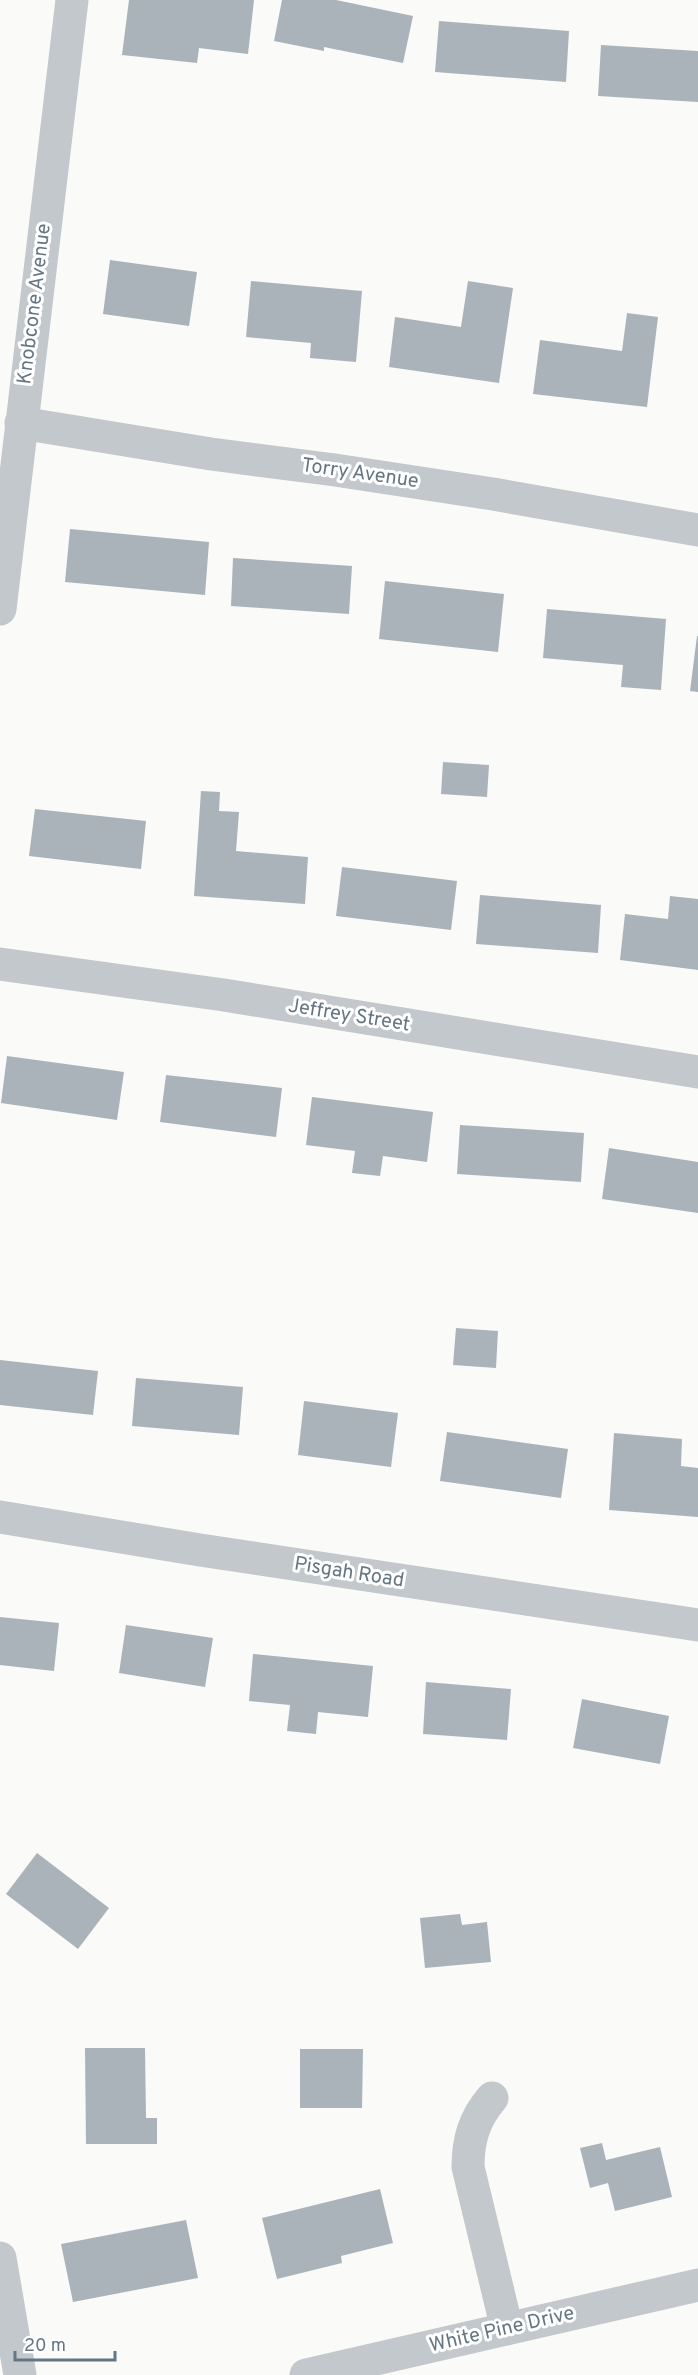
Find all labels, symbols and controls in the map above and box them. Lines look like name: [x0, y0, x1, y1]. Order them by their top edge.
street label: Knobcone Avenue: [12, 222, 58, 386]
street label: Torry Avenue: [300, 453, 420, 495]
street label: Jeffrey Street: [286, 994, 412, 1038]
street label: Pisgah Road: [292, 1551, 406, 1595]
street label: White Pine Drive: [427, 2301, 577, 2359]
scale bar: [15, 2324, 116, 2362]
text: 20 m: [24, 2335, 66, 2358]

